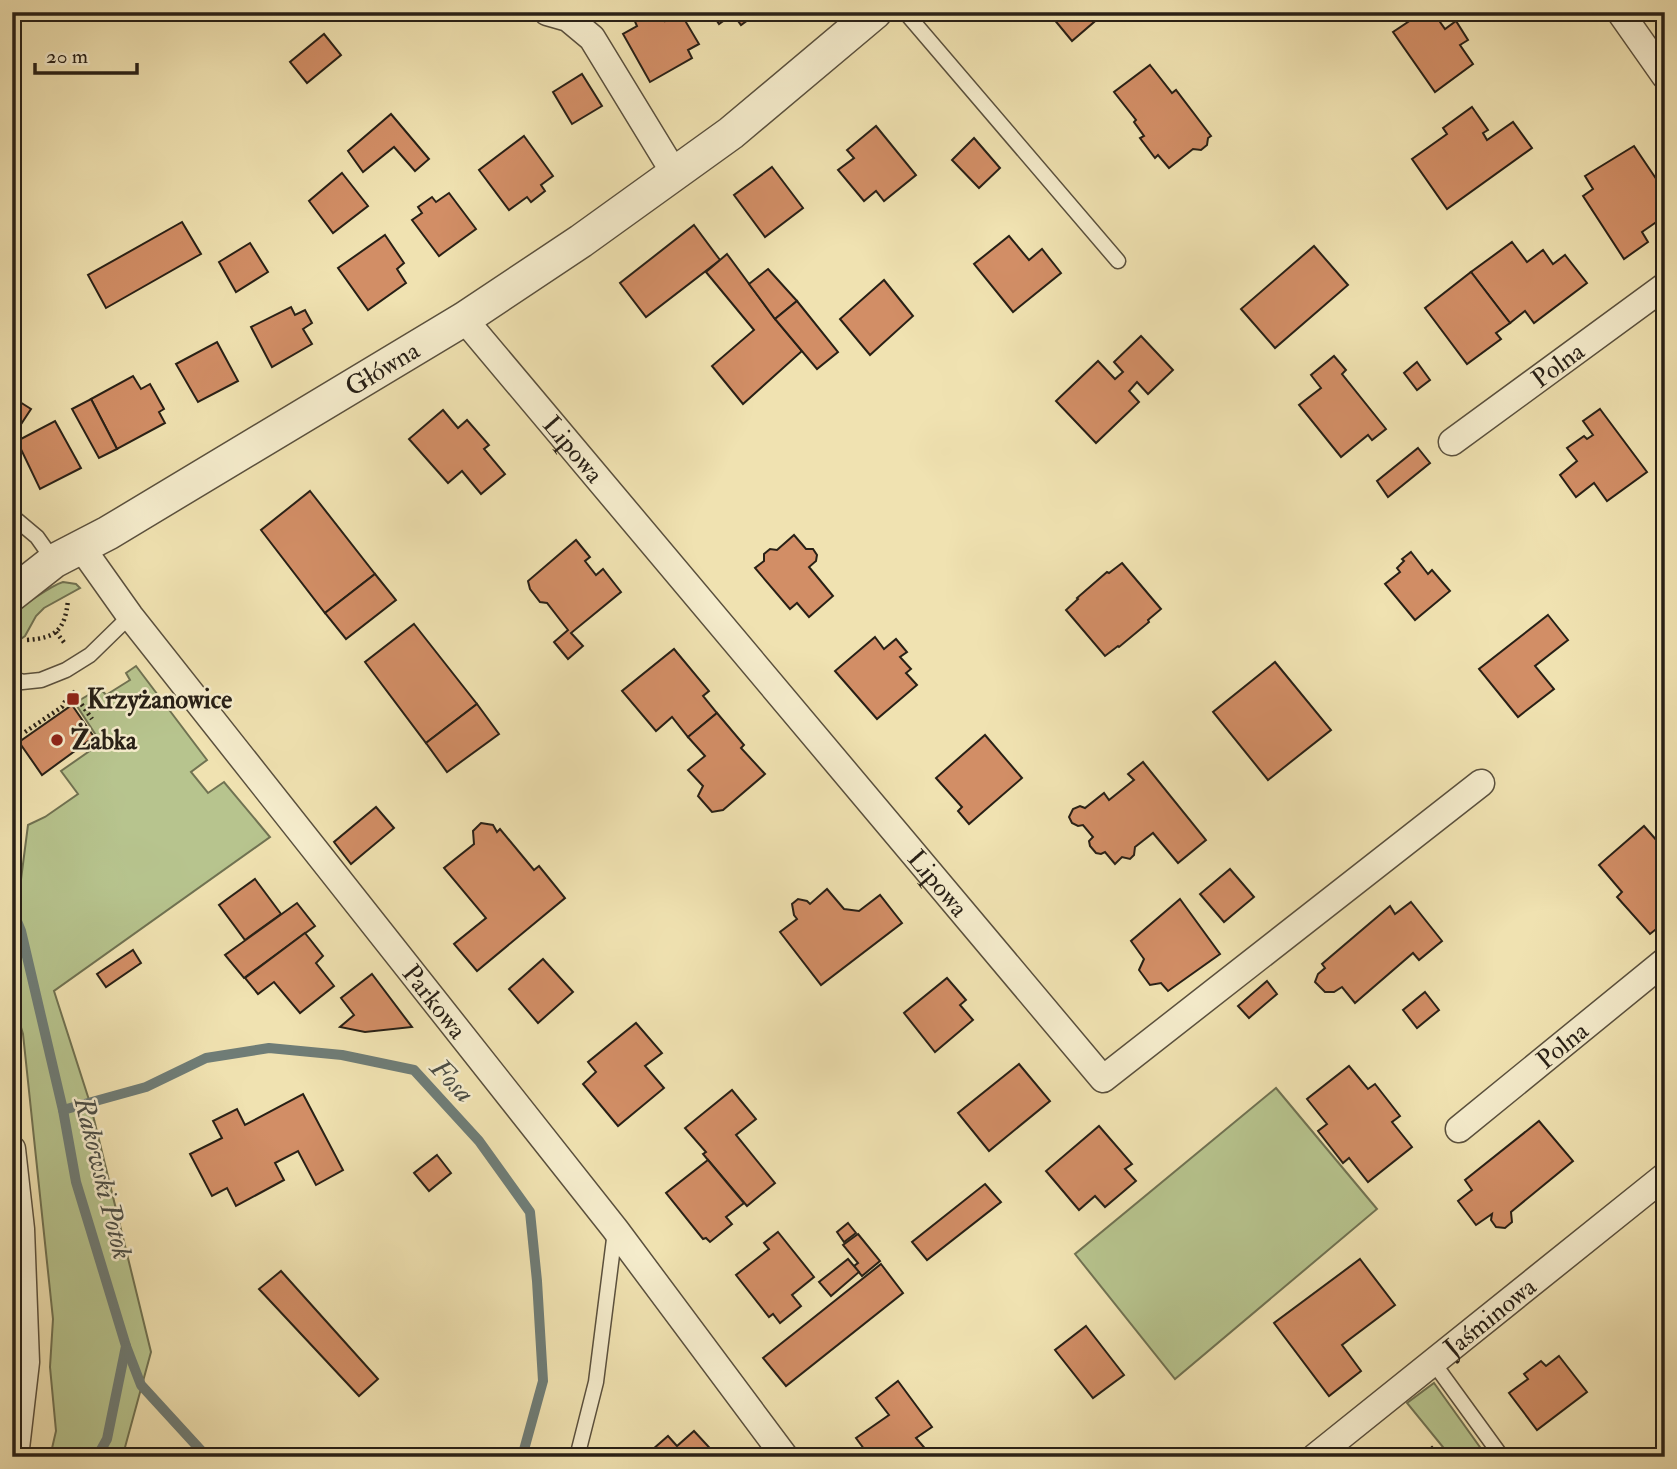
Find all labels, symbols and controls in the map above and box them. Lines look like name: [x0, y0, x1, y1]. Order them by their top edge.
scale bar: [35, 32, 136, 76]
text: 20 m: [46, 43, 88, 70]
street label: Główna: [340, 334, 426, 404]
street label: Polna: [1526, 335, 1591, 395]
street label: Lipowa: [535, 410, 610, 490]
place label: Krzyżanowice: [87, 684, 232, 717]
marker: Krzyżanowice: [65, 691, 81, 707]
place label: Żabka: [71, 722, 138, 757]
marker: Żabka: [49, 732, 65, 748]
street label: Lipowa: [900, 844, 975, 924]
street label: Parkowa: [395, 958, 473, 1046]
street label: Polna: [1530, 1015, 1595, 1076]
water label: Fosa: [421, 1050, 481, 1111]
water label: Rakowski Potok: [65, 1093, 140, 1263]
street label: Jaśminowa: [1437, 1271, 1543, 1365]

